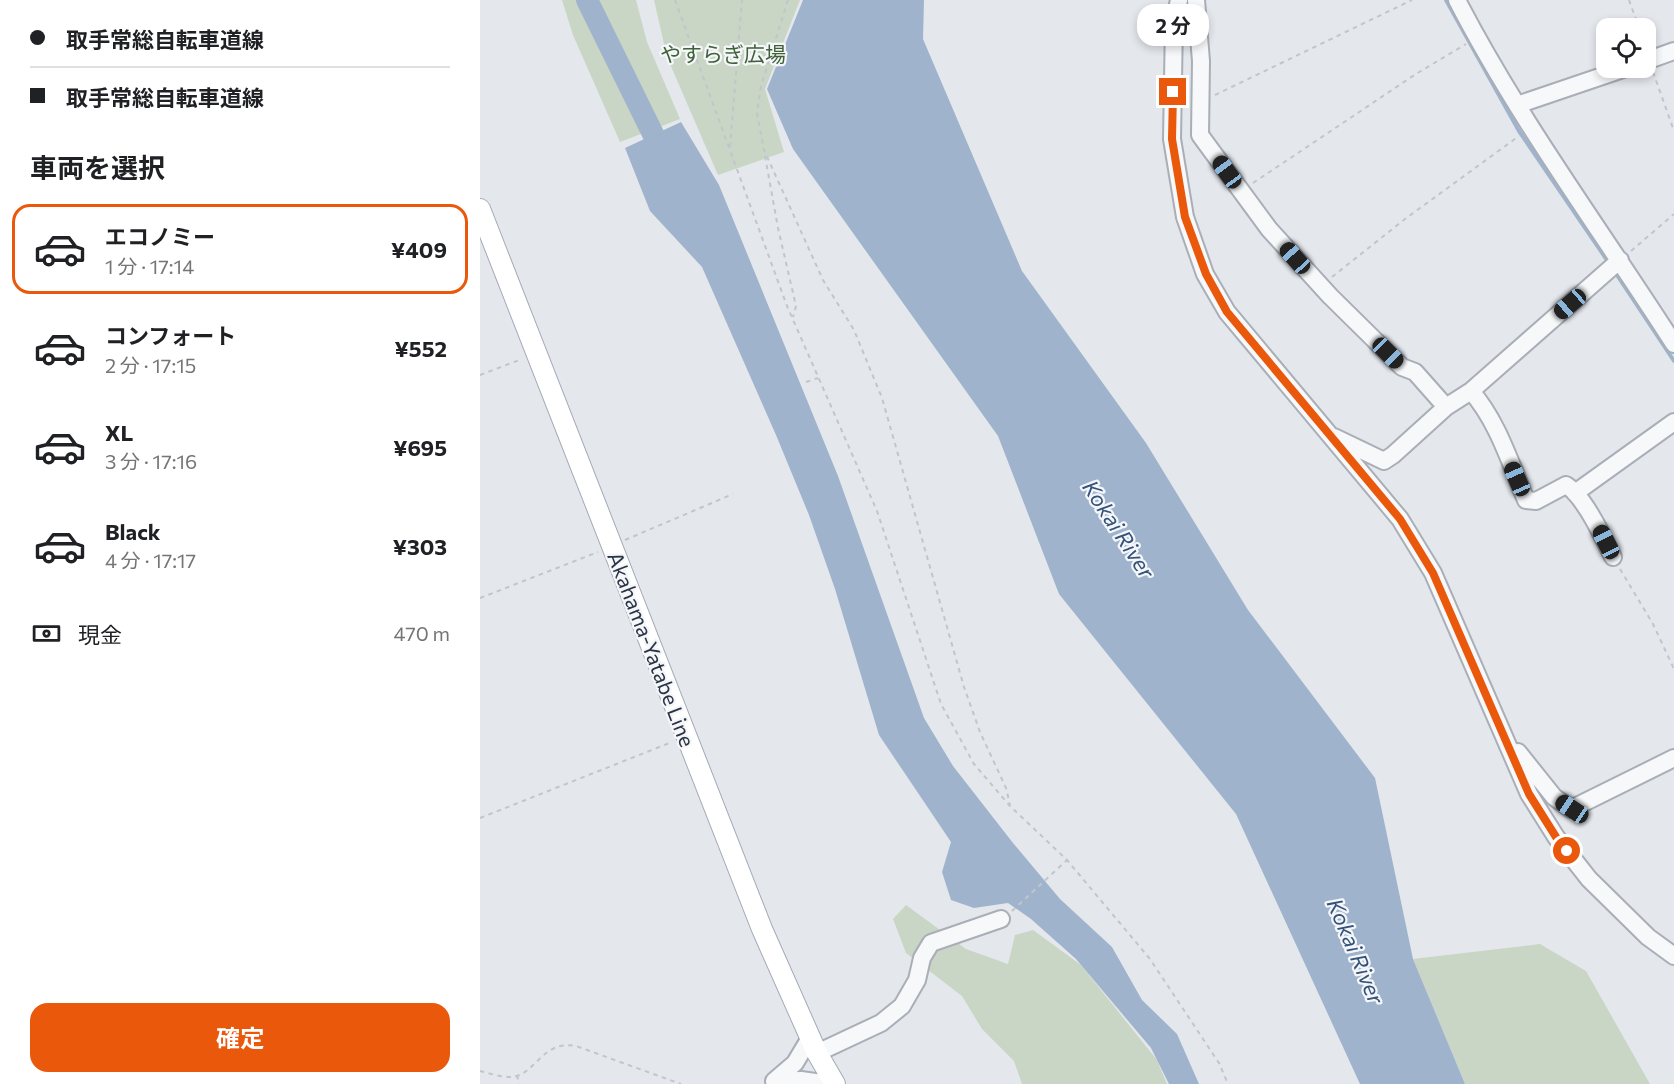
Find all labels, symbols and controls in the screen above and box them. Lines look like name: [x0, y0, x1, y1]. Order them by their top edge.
callout: 2 分: [1137, 5, 1209, 47]
text: 2 分: [1155, 13, 1191, 37]
map controls: [1596, 18, 1656, 78]
button: locate: [1596, 18, 1656, 78]
text: 取手常総自転車道線: [66, 26, 264, 53]
park label: やすらぎ広場: [660, 41, 786, 66]
route end: [1159, 78, 1186, 105]
text: 取手常総自転車道線: [66, 84, 264, 111]
text: 車両を選択: [30, 151, 165, 184]
car: [1209, 152, 1245, 192]
icon: car: [33, 222, 87, 276]
text: エコノミー: [105, 223, 215, 250]
text: ¥409: [391, 236, 447, 263]
car: [1276, 239, 1314, 277]
text: 1 分 · 17:14: [105, 254, 194, 278]
car: [1551, 285, 1589, 323]
icon: car: [33, 321, 87, 375]
text: コンフォート: [105, 322, 236, 349]
car: [1369, 334, 1407, 372]
text: ¥552: [395, 335, 447, 362]
text: 2 分 · 17:15: [105, 353, 196, 377]
text: XL: [105, 419, 133, 446]
icon: car: [33, 420, 87, 474]
text: ¥695: [393, 434, 447, 461]
text: 3 分 · 17:16: [105, 449, 197, 473]
car: [1501, 459, 1533, 499]
water label: Kokai River: [1077, 475, 1161, 584]
text: Black: [105, 518, 160, 545]
icon: car: [33, 519, 87, 573]
car: [1590, 522, 1622, 562]
text: ¥303: [393, 533, 447, 560]
text: 4 分 · 17:17: [105, 548, 196, 572]
street label: Akahama-Yatabe Line: [603, 548, 701, 750]
icon: cash: [30, 617, 63, 650]
text: 現金: [78, 621, 122, 648]
text: 470 m: [394, 621, 450, 645]
car: [1552, 791, 1592, 827]
route start: [1553, 837, 1580, 864]
water label: Kokai River: [1322, 894, 1391, 1009]
button: 確定: [30, 1003, 450, 1072]

